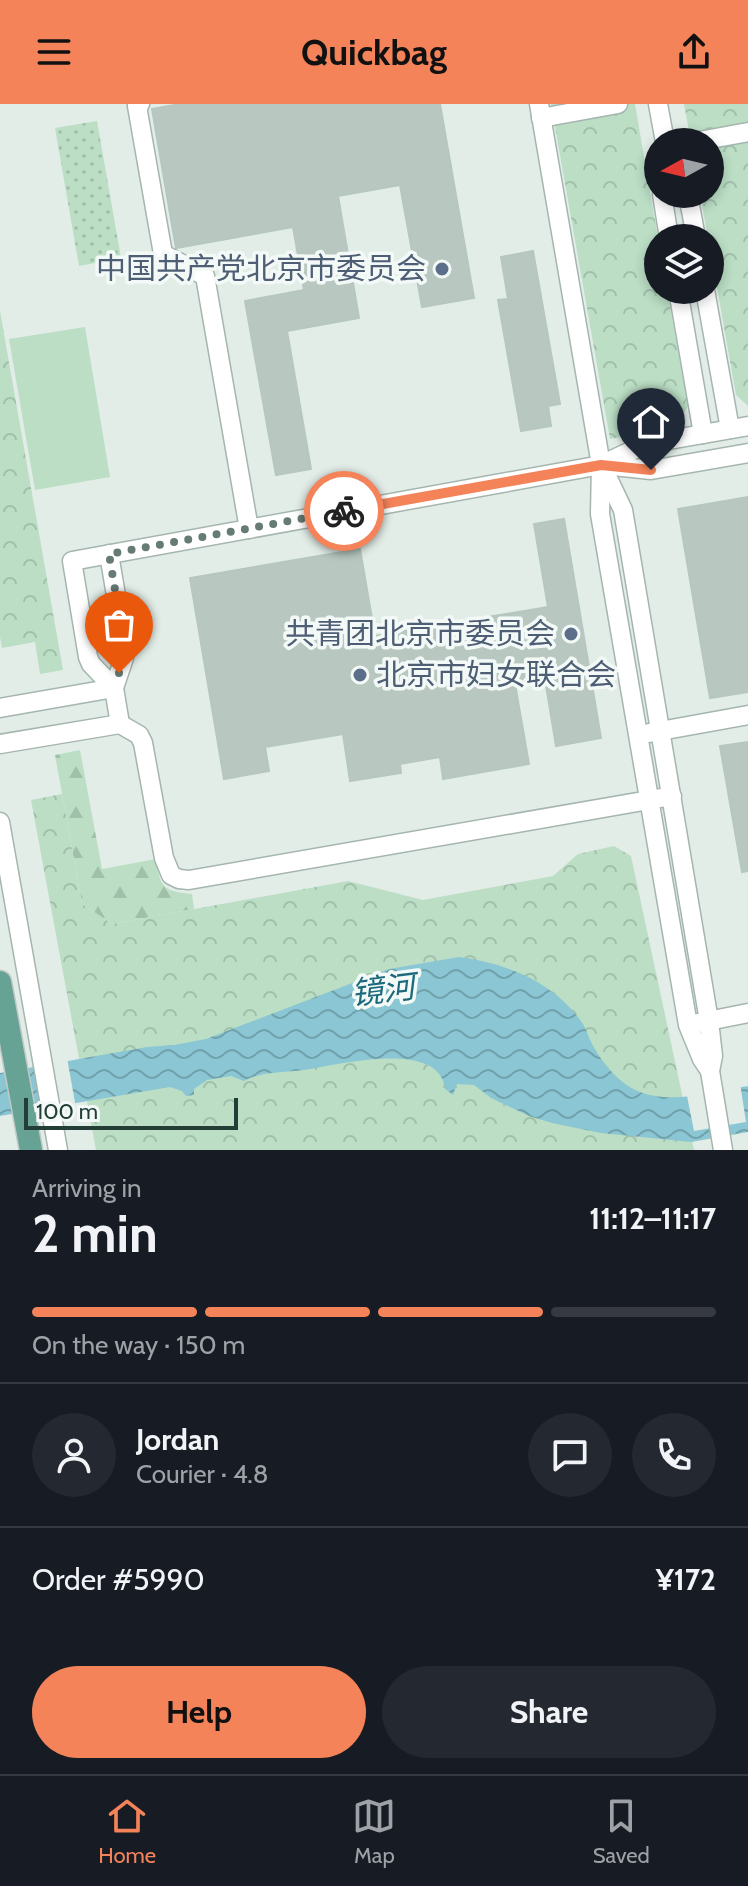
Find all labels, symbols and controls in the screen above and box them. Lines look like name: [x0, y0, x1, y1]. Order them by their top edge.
icon: menu: [32, 30, 76, 74]
text: Quickbag: [301, 30, 447, 74]
icon: share: [672, 30, 716, 74]
north arrow: [644, 128, 724, 208]
map controls: [644, 128, 724, 304]
button: layers: [644, 224, 724, 304]
place label: 中国共产党北京市委员会: [96, 250, 426, 287]
marker: 中国共产党北京市委员会: [433, 260, 451, 278]
pin: [617, 388, 685, 470]
icon: home: [629, 400, 673, 444]
courier: [304, 471, 384, 551]
icon: bike: [322, 489, 366, 533]
pin: [85, 591, 153, 673]
icon: bag: [97, 603, 141, 647]
place label: 共青团北京市委员会: [285, 615, 555, 652]
marker: 共青团北京市委员会: [562, 625, 580, 643]
place label: 北京市妇女联合会: [376, 656, 616, 693]
marker: 北京市妇女联合会: [351, 666, 369, 684]
water label: 镜河: [349, 966, 423, 1013]
scale bar: [24, 1094, 238, 1130]
text: 100 m: [36, 1098, 98, 1125]
text: Arriving in: [32, 1172, 142, 1204]
text: 11:12–11:17: [589, 1200, 716, 1237]
text: 2 min: [32, 1202, 158, 1265]
text: On the way · 150 m: [32, 1329, 245, 1361]
button: person: [32, 1413, 116, 1497]
button: chat: [528, 1413, 612, 1497]
button: phone: [632, 1413, 716, 1497]
text: Jordan: [136, 1421, 219, 1458]
text: Courier · 4.8: [136, 1458, 269, 1490]
text: Order #5990: [32, 1561, 205, 1598]
text: ¥172: [656, 1561, 716, 1598]
button: Help: [32, 1666, 366, 1758]
button: Share: [382, 1666, 716, 1758]
tab: Home: [98, 1794, 156, 1869]
tab: Map: [352, 1794, 396, 1869]
tab: Saved: [593, 1794, 650, 1869]

